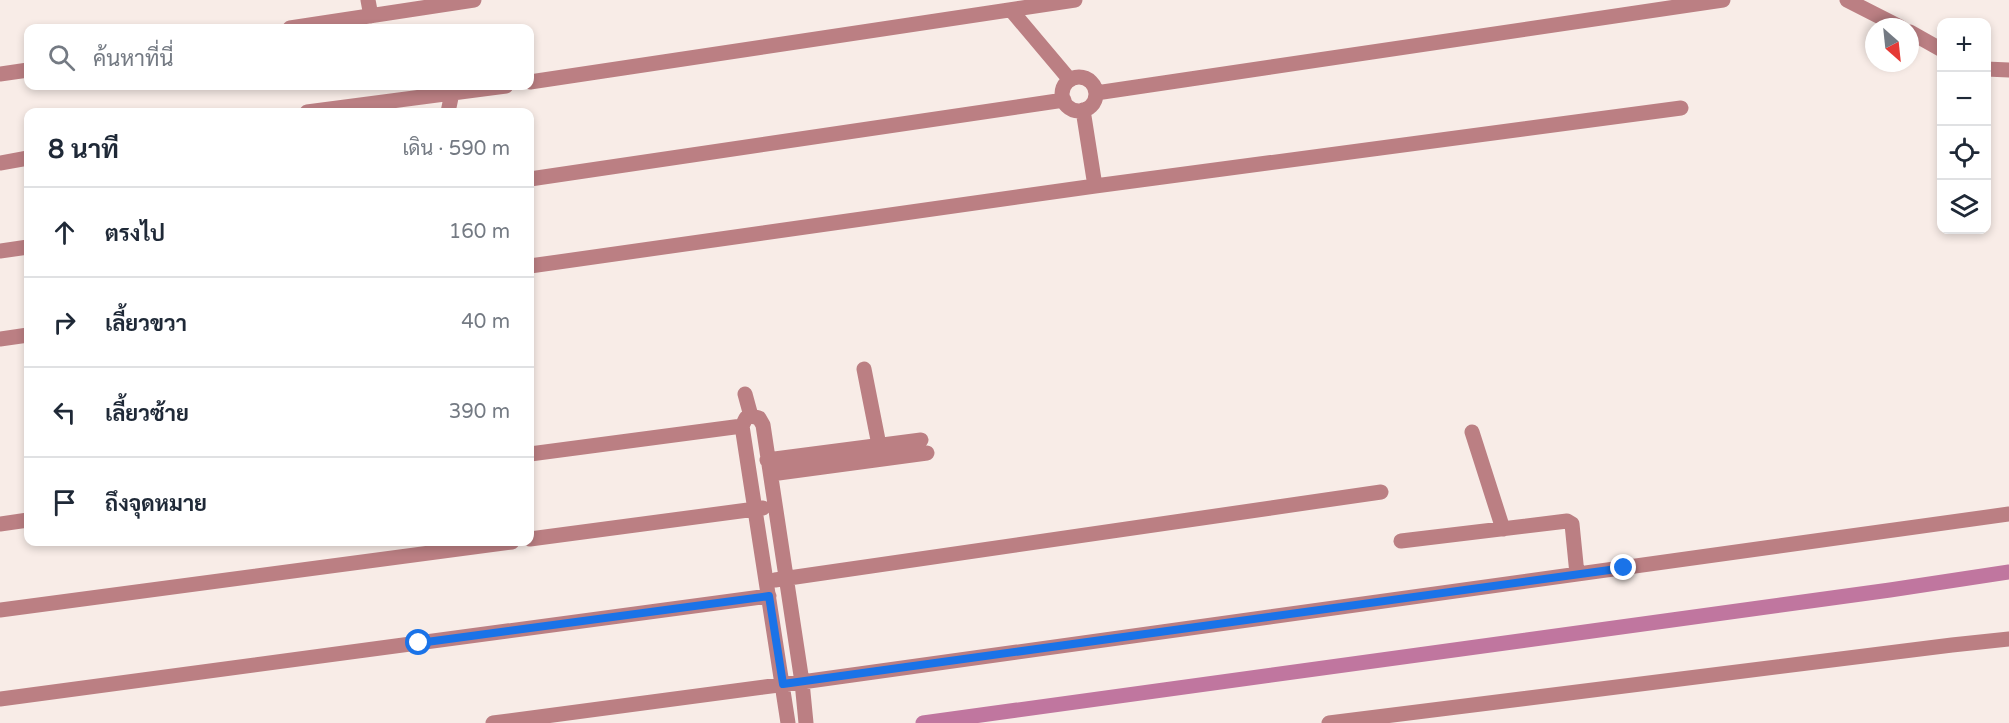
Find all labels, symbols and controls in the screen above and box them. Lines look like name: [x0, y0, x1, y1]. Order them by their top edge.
north arrow: [1865, 18, 1919, 72]
map controls: [1937, 18, 1991, 234]
button: +: [1937, 18, 1991, 72]
search box: [24, 24, 534, 90]
icon: search: [45, 41, 78, 74]
text: ค้นหาที่นี่: [93, 46, 173, 72]
button: −: [1937, 72, 1991, 126]
button: locate: [1937, 126, 1991, 180]
text: 8 นาที: [48, 134, 119, 165]
text: เดิน · 590 m: [402, 137, 510, 161]
button: layers: [1937, 180, 1991, 234]
icon: ahead: [48, 216, 81, 249]
text: 160 m: [449, 220, 510, 244]
text: ตรงไป: [105, 221, 165, 247]
icon: right: [48, 306, 81, 339]
text: 40 m: [461, 310, 510, 334]
text: เลี้ยวขวา: [105, 311, 187, 337]
icon: left: [48, 396, 81, 429]
text: 390 m: [449, 400, 510, 424]
text: เลี้ยวซ้าย: [105, 401, 189, 427]
icon: arrive: [48, 486, 81, 519]
text: ถึงจุดหมาย: [105, 491, 207, 517]
route end: [1610, 554, 1636, 580]
route start: [405, 629, 431, 655]

